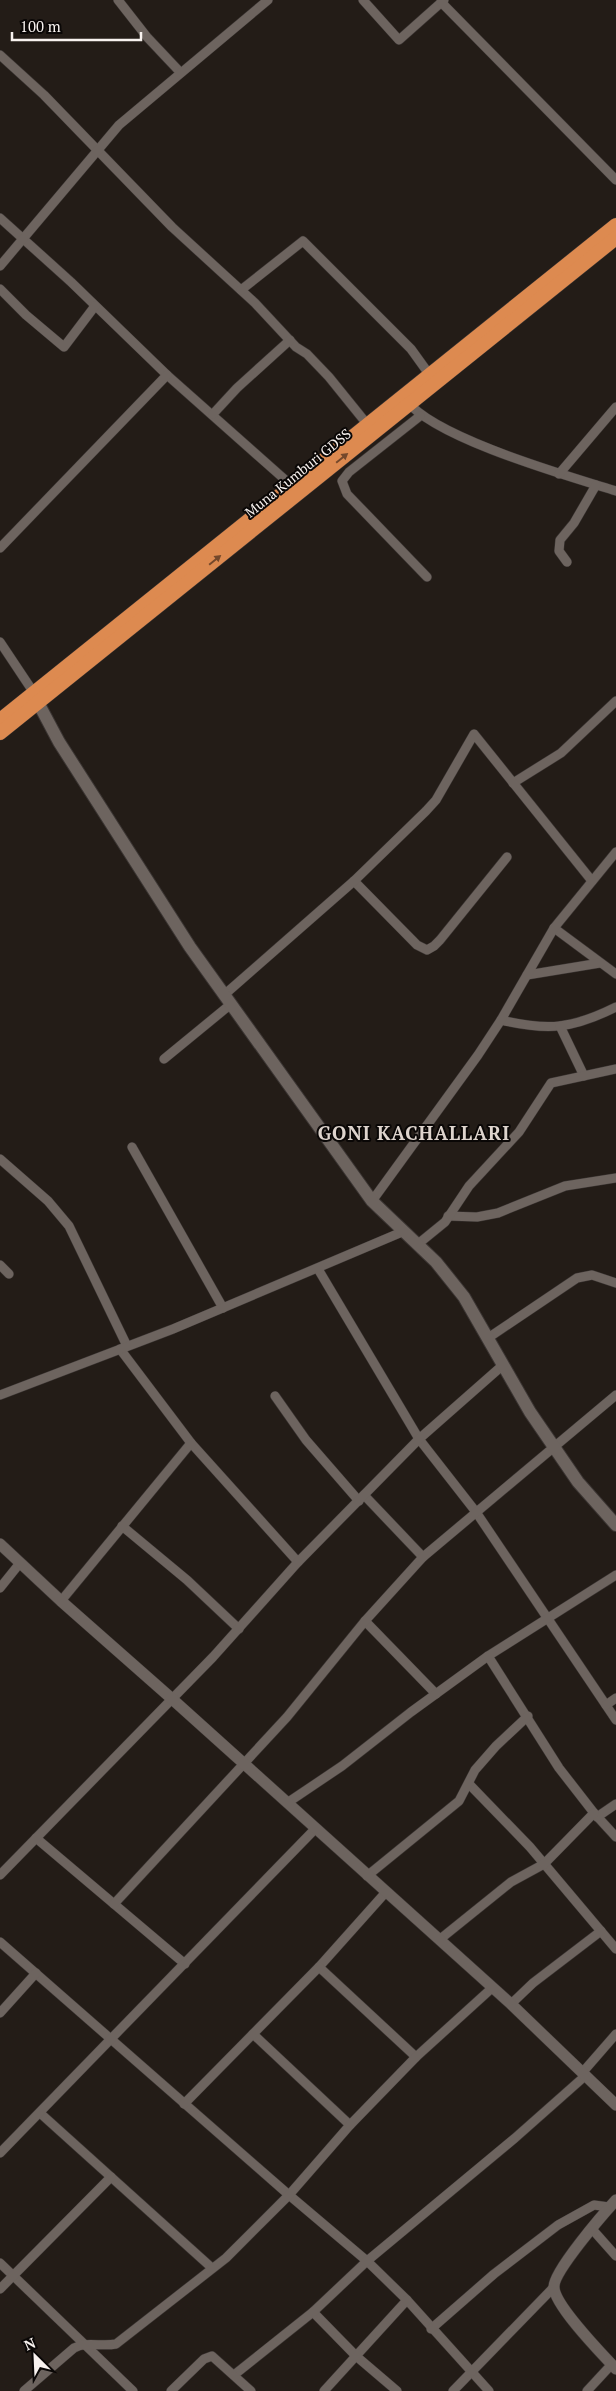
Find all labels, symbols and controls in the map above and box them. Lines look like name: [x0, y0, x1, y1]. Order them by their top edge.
scale bar: [12, 10, 141, 42]
text: 100 m: [20, 16, 61, 36]
street label: Muna Kumburi GDSS: [241, 424, 355, 521]
one-way arrow: [335, 453, 348, 464]
one-way arrow: [208, 554, 221, 565]
district label: GONI KACHALLARI: [318, 1120, 510, 1145]
north arrow: [10, 2331, 60, 2381]
text: N: [21, 2333, 39, 2355]

